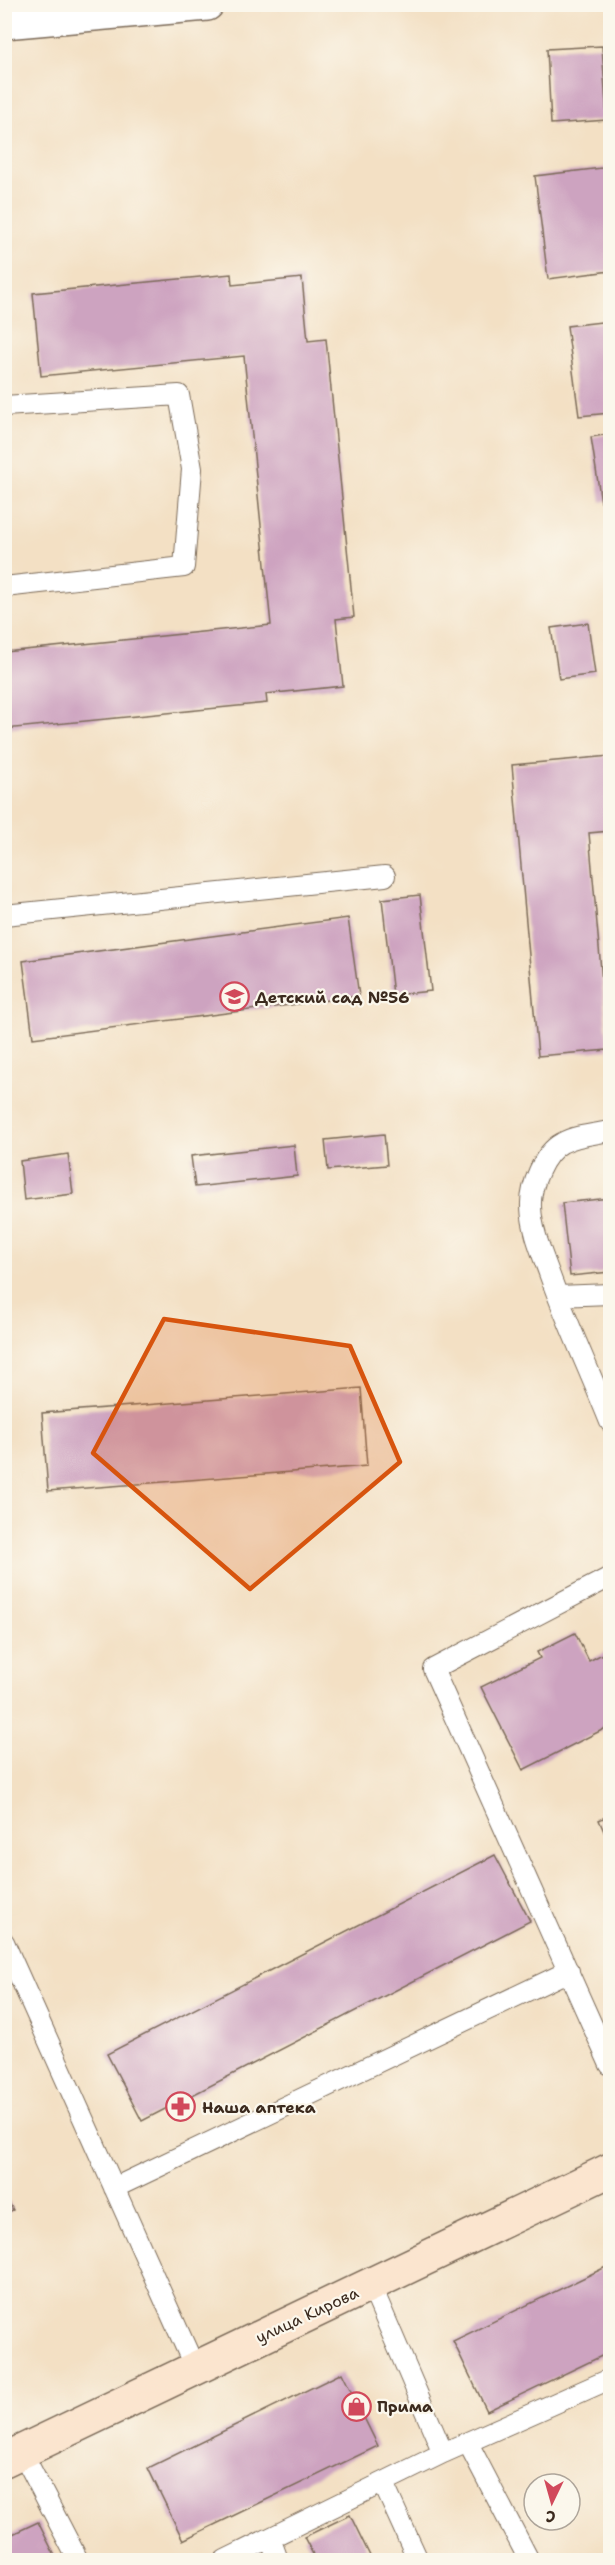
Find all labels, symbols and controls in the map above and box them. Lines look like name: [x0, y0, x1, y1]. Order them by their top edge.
school or university icon: Детский сад №56: [218, 981, 250, 1013]
place label: Детский сад №56: [255, 987, 409, 1008]
pharmacy icon: Наша аптека: [165, 2091, 197, 2123]
place label: Наша аптека: [202, 2097, 316, 2118]
street label: улица Кирова: [252, 2282, 362, 2348]
shop icon: Прима: [340, 2390, 372, 2422]
place label: Прима: [377, 2396, 433, 2417]
north arrow: [522, 2472, 582, 2532]
text: С: [545, 2506, 557, 2527]

